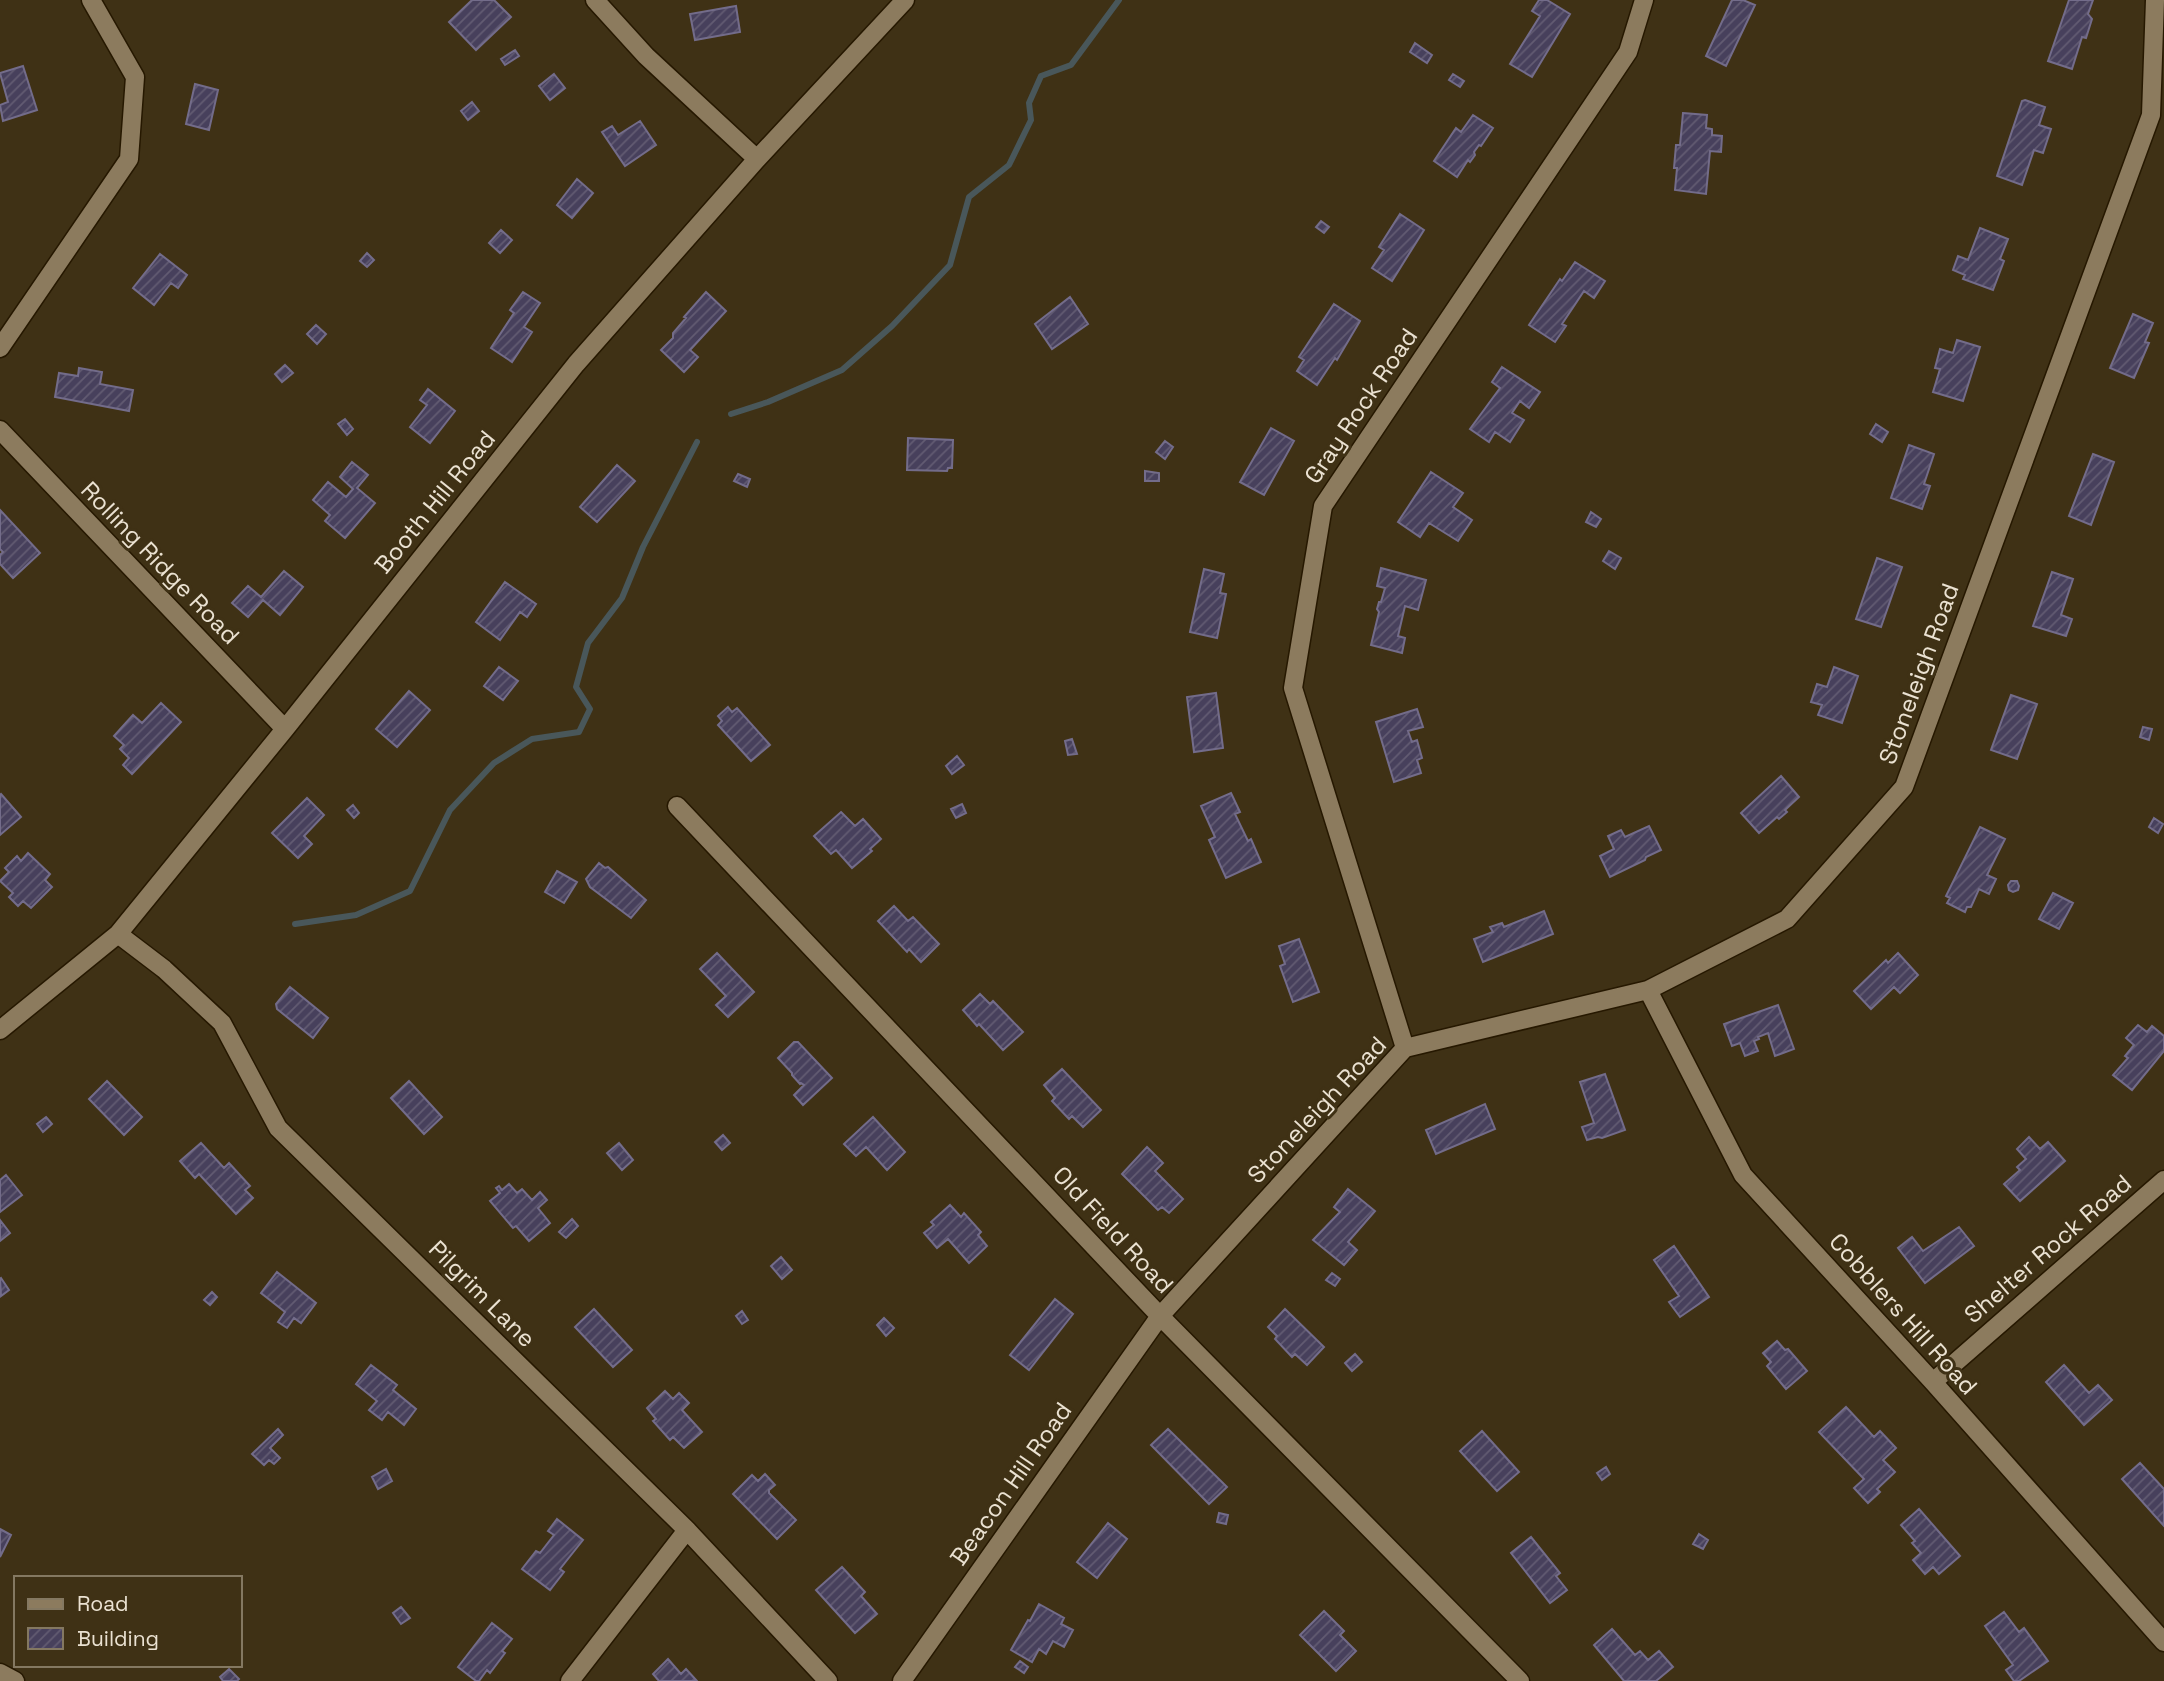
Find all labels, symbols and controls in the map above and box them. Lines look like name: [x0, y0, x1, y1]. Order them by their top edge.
street label: Gray Rock Road: [1297, 322, 1424, 489]
street label: Booth Hill Road: [367, 424, 502, 580]
street label: Rolling Ridge Road: [75, 475, 246, 651]
street label: Stoneleigh Road: [1871, 579, 1966, 769]
street label: Stoneleigh Road: [1240, 1030, 1393, 1190]
street label: Old Field Road: [1046, 1159, 1180, 1300]
street label: Shelter Rock Road: [1958, 1167, 2138, 1330]
street label: Cobblers Hill Road: [1822, 1226, 1984, 1401]
street label: Pilgrim Lane: [422, 1233, 543, 1354]
street label: Beacon Hill Road: [943, 1396, 1078, 1571]
legend: [14, 1576, 242, 1667]
text: Road: [77, 1590, 129, 1617]
text: Building: [77, 1625, 159, 1652]

